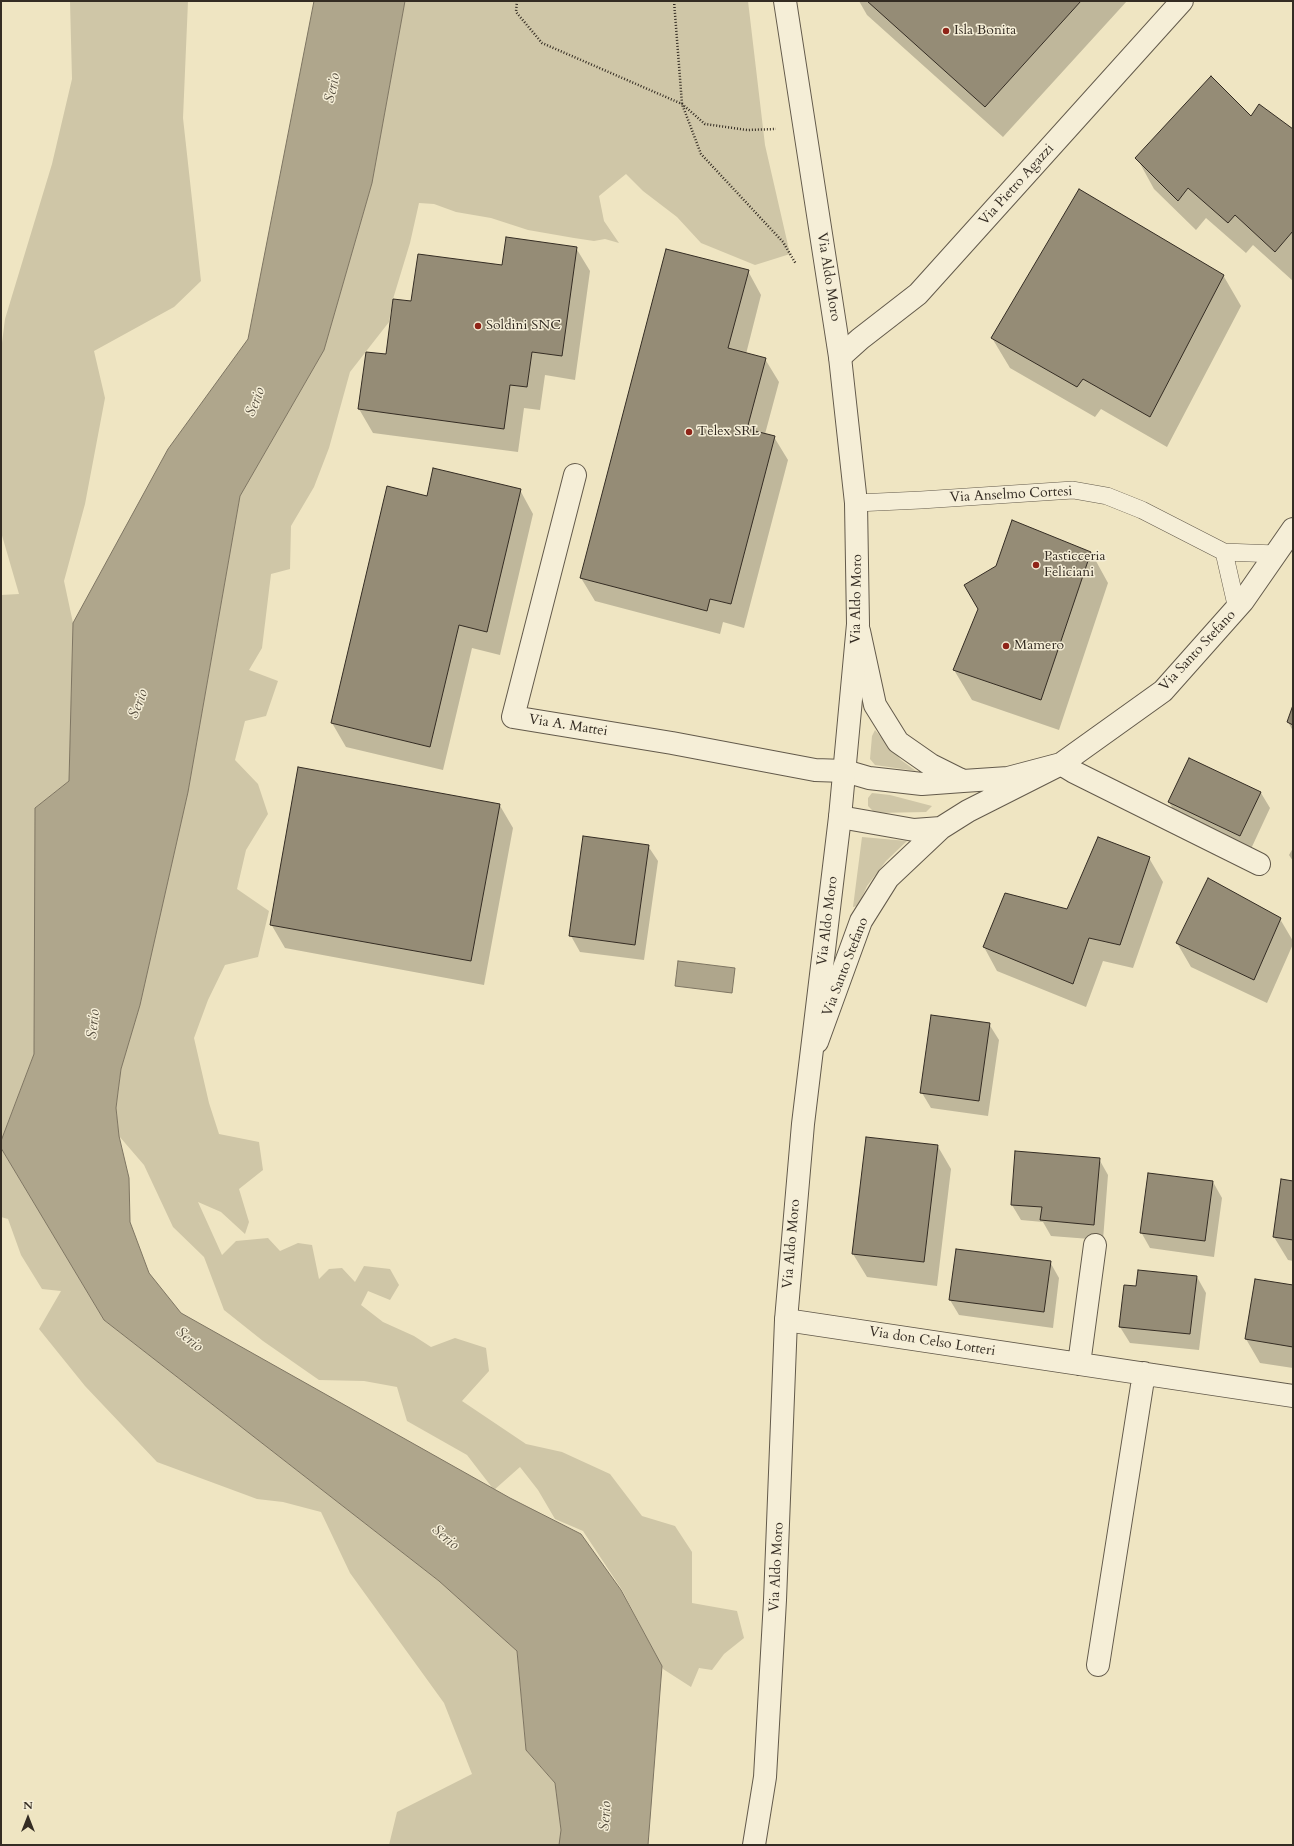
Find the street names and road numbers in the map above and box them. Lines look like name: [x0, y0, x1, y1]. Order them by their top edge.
street label: Via Pietro Agazzi: [976, 141, 1058, 229]
street label: Via Aldo Moro: [813, 231, 843, 323]
street label: Via Anselmo Cortesi: [949, 483, 1073, 507]
street label: Via Aldo Moro: [848, 554, 866, 644]
street label: Via Santo Stefano: [1156, 607, 1240, 695]
street label: Via A. Mattei: [527, 711, 609, 741]
street label: Via Aldo Moro: [814, 875, 842, 967]
street label: Via Santo Stefano: [819, 915, 873, 1019]
street label: Via Aldo Moro: [780, 1199, 804, 1289]
street label: Via don Celso Lotteri: [868, 1324, 996, 1360]
street label: Via Aldo Moro: [766, 1522, 788, 1612]

